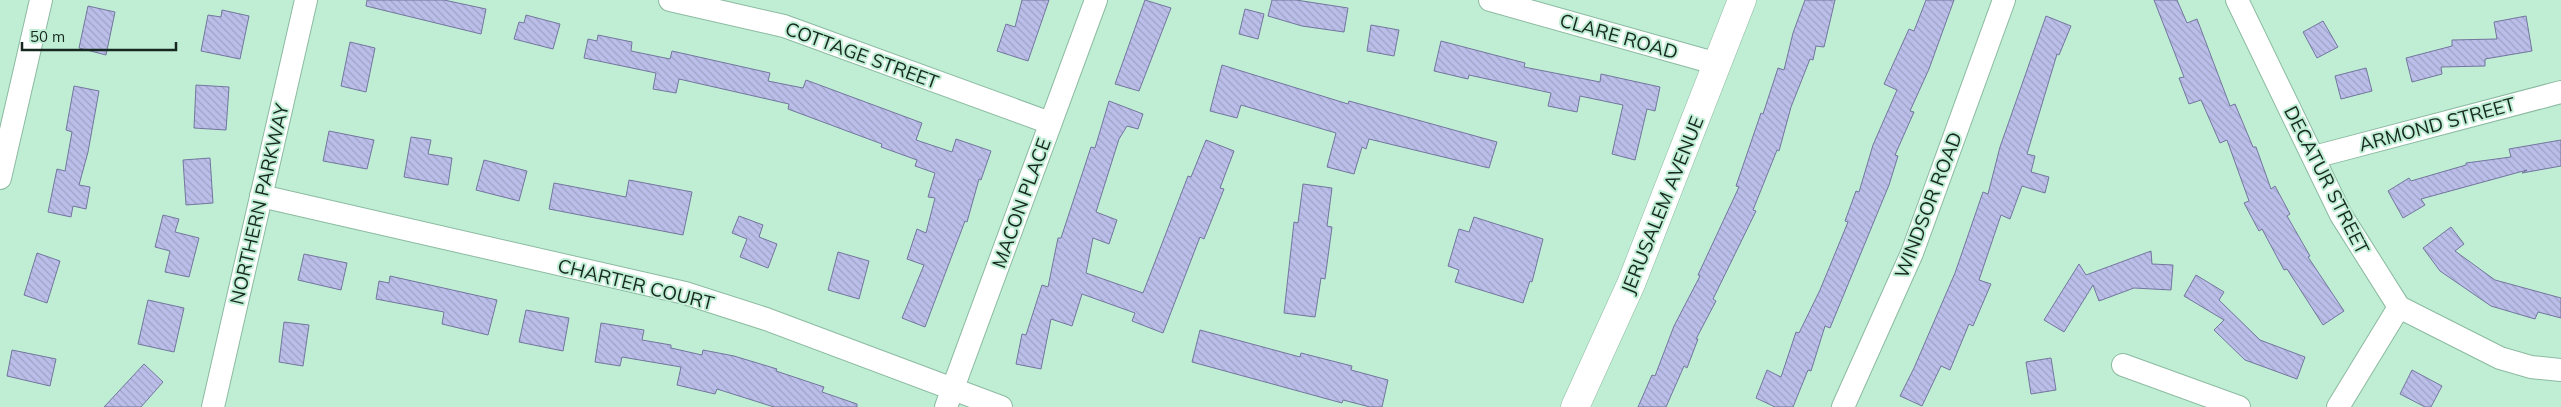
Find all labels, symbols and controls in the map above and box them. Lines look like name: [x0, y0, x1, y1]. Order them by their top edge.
street label: CLARE ROAD: [1557, 8, 1681, 64]
street label: COTTAGE STREET: [782, 16, 943, 94]
scale bar: [22, 20, 176, 52]
text: 50 m: [30, 27, 65, 46]
street label: ARMOND STREET: [2356, 91, 2518, 156]
street label: NORTHERN PARKWAY: [224, 101, 294, 307]
street label: DECATUR STREET: [2279, 102, 2375, 259]
street label: JERUSALEM AVENUE: [1615, 113, 1709, 297]
street label: WINDSOR ROAD: [1889, 128, 1967, 282]
street label: MACON PLACE: [986, 135, 1056, 271]
street label: CHARTER COURT: [555, 253, 717, 315]

